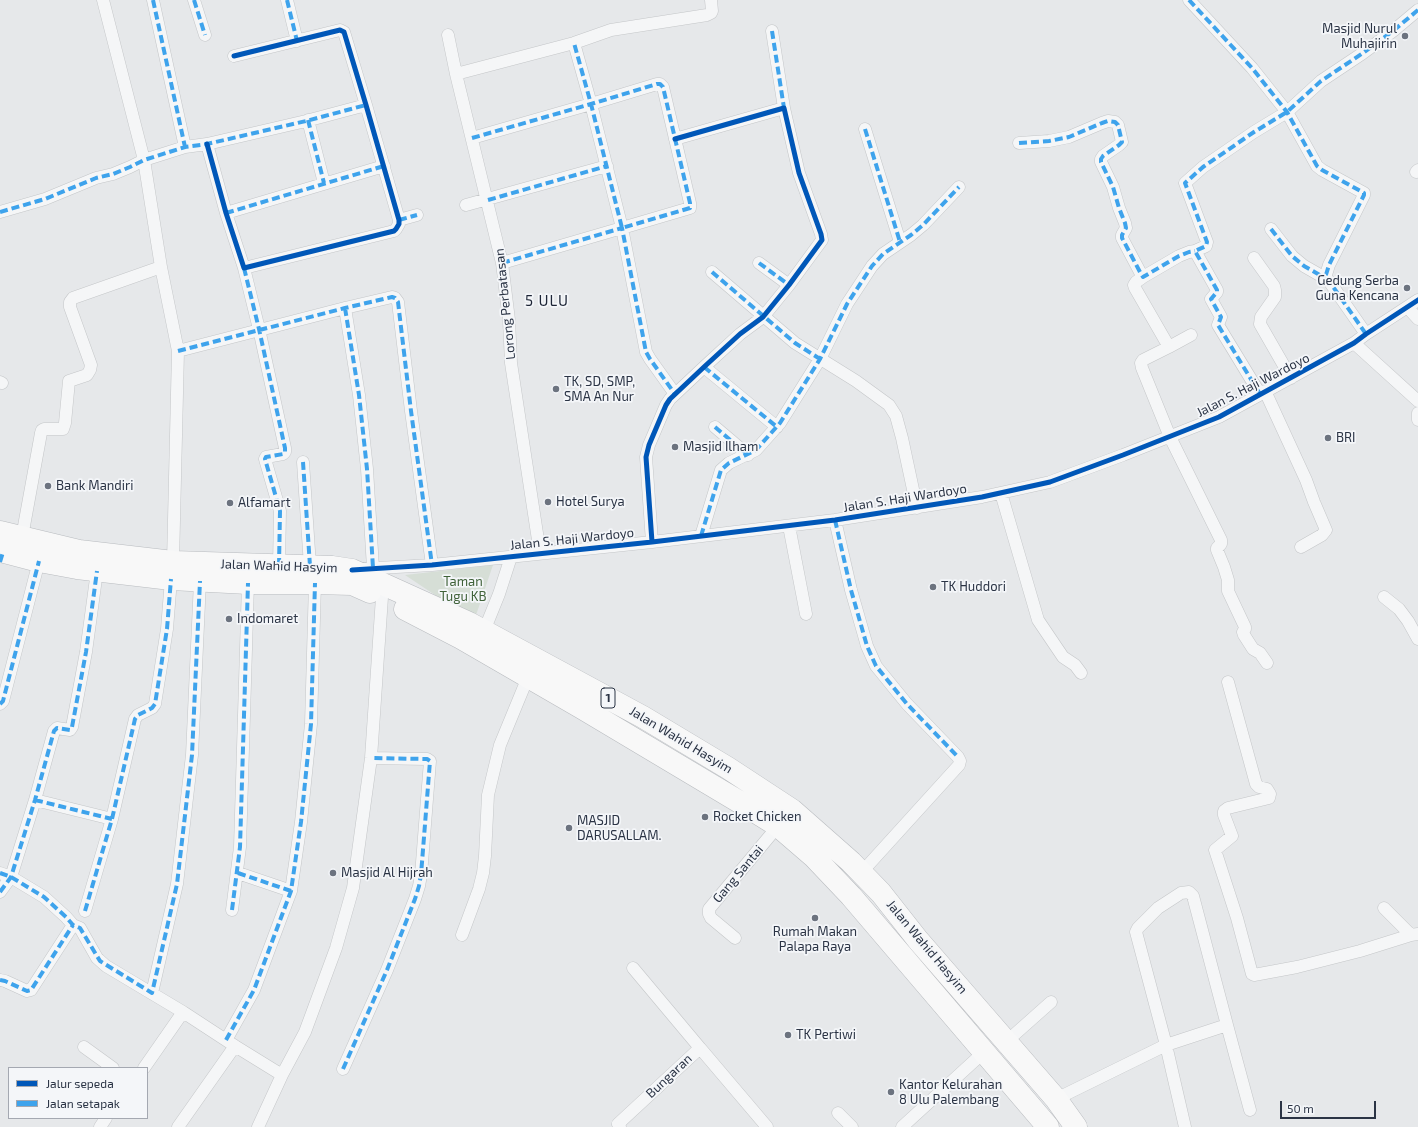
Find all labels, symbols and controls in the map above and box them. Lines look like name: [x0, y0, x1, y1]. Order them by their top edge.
place label: Masjid Nurul Muhajirin: [1322, 21, 1397, 52]
marker: Masjid Nurul Muhajirin: [1400, 31, 1410, 41]
street label: Lorong Perbatasan: [491, 248, 519, 360]
place label: Gedung Serba Guna Kencana: [1316, 273, 1399, 304]
marker: Gedung Serba Guna Kencana: [1402, 283, 1412, 293]
district label: 5 ULU: [525, 292, 569, 310]
street label: Jalan S. Haji Wardoyo: [1194, 350, 1312, 420]
place label: TK, SD, SMP, SMA An Nur: [564, 374, 635, 405]
marker: TK, SD, SMP, SMA An Nur: [551, 384, 561, 394]
place label: BRI: [1336, 430, 1355, 446]
marker: BRI: [1323, 433, 1333, 443]
place label: Masjid Ilham: [683, 439, 758, 455]
marker: Masjid Ilham: [670, 442, 680, 452]
place label: Bank Mandiri: [56, 478, 133, 494]
marker: Bank Mandiri: [43, 481, 53, 491]
street label: Jalan S. Haji Wardoyo: [842, 481, 968, 515]
place label: Hotel Surya: [556, 494, 625, 510]
place label: Alfamart: [238, 495, 291, 511]
marker: Hotel Surya: [543, 497, 553, 507]
marker: Alfamart: [225, 498, 235, 508]
street label: Jalan S. Haji Wardoyo: [509, 525, 635, 553]
street label: Jalan Wahid Hasyim: [220, 556, 338, 576]
park label: Taman Tugu KB: [439, 574, 487, 605]
place label: TK Huddori: [941, 579, 1006, 595]
marker: TK Huddori: [928, 582, 938, 592]
place label: Indomaret: [237, 611, 298, 627]
marker: Indomaret: [224, 614, 234, 624]
road number: 1: [601, 688, 615, 708]
street label: Jalan Wahid Hasyim: [627, 703, 735, 777]
place label: Rocket Chicken: [713, 809, 801, 825]
marker: Rocket Chicken: [700, 812, 710, 822]
place label: MASJID DARUSALLAM.: [577, 813, 662, 844]
marker: MASJID DARUSALLAM.: [564, 823, 574, 833]
street label: Gang Santai: [709, 842, 767, 906]
place label: Masjid Al Hijrah: [341, 865, 433, 881]
marker: Masjid Al Hijrah: [328, 868, 338, 878]
street label: Jalan Wahid Hasyim: [883, 897, 971, 997]
marker: Rumah Makan Palapa Raya: [810, 913, 820, 923]
place label: Rumah Makan Palapa Raya: [773, 924, 857, 955]
place label: TK Pertiwi: [796, 1027, 856, 1043]
marker: TK Pertiwi: [783, 1030, 793, 1040]
street label: Bungaran: [643, 1051, 695, 1101]
legend: [8, 1067, 148, 1119]
text: Jalur sepeda: [46, 1076, 114, 1090]
place label: Kantor Kelurahan 8 Ulu Palembang: [899, 1077, 1002, 1108]
marker: Kantor Kelurahan 8 Ulu Palembang: [886, 1087, 896, 1097]
scale bar: [1282, 1093, 1378, 1119]
text: Jalan setapak: [46, 1096, 120, 1110]
text: 50 m: [1287, 1101, 1314, 1115]

